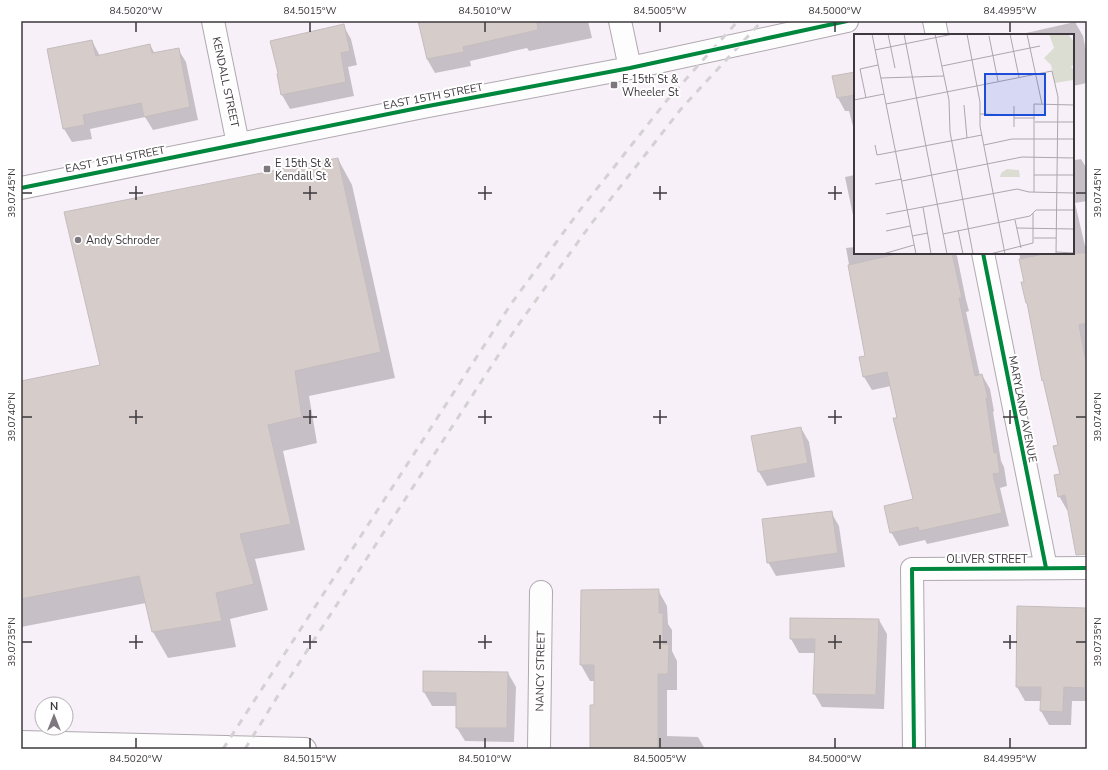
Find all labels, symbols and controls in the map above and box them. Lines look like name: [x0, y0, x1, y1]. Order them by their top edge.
text: 84.5020°W: [109, 4, 163, 18]
text: 84.5015°W: [283, 4, 337, 18]
text: 84.5010°W: [458, 4, 512, 18]
text: 84.5005°W: [633, 4, 687, 18]
text: 84.5000°W: [808, 4, 862, 18]
text: 84.4995°W: [983, 4, 1037, 18]
inset map: [854, 34, 1074, 254]
street label: KENDALL STREET: [209, 35, 243, 129]
place label: E 15th St & Wheeler St: [622, 72, 679, 100]
street label: EAST 15TH STREET: [382, 79, 485, 114]
marker: E 15th St & Wheeler St: [609, 80, 619, 90]
street label: EAST 15TH STREET: [64, 142, 167, 177]
place label: E 15th St & Kendall St: [275, 156, 332, 184]
marker: E 15th St & Kendall St: [262, 164, 272, 174]
text: 39.0745°N: [5, 168, 19, 218]
text: 39.0745°N: [1091, 168, 1105, 218]
place label: Andy Schroder: [86, 233, 160, 248]
marker: Andy Schroder: [73, 235, 83, 245]
street label: MARYLAND AVENUE: [1005, 354, 1040, 464]
text: 39.0740°N: [5, 392, 19, 442]
text: 39.0740°N: [1091, 392, 1105, 442]
street label: OLIVER STREET: [946, 552, 1028, 567]
text: 39.0735°N: [5, 617, 19, 667]
text: 39.0735°N: [1091, 617, 1105, 667]
street label: NANCY STREET: [532, 630, 549, 712]
north arrow: [34, 696, 74, 736]
text: N: [50, 699, 58, 714]
text: 84.5020°W: [109, 752, 163, 766]
text: 84.5015°W: [283, 752, 337, 766]
text: 84.5010°W: [458, 752, 512, 766]
text: 84.5005°W: [633, 752, 687, 766]
text: 84.5000°W: [808, 752, 862, 766]
text: 84.4995°W: [983, 752, 1037, 766]

